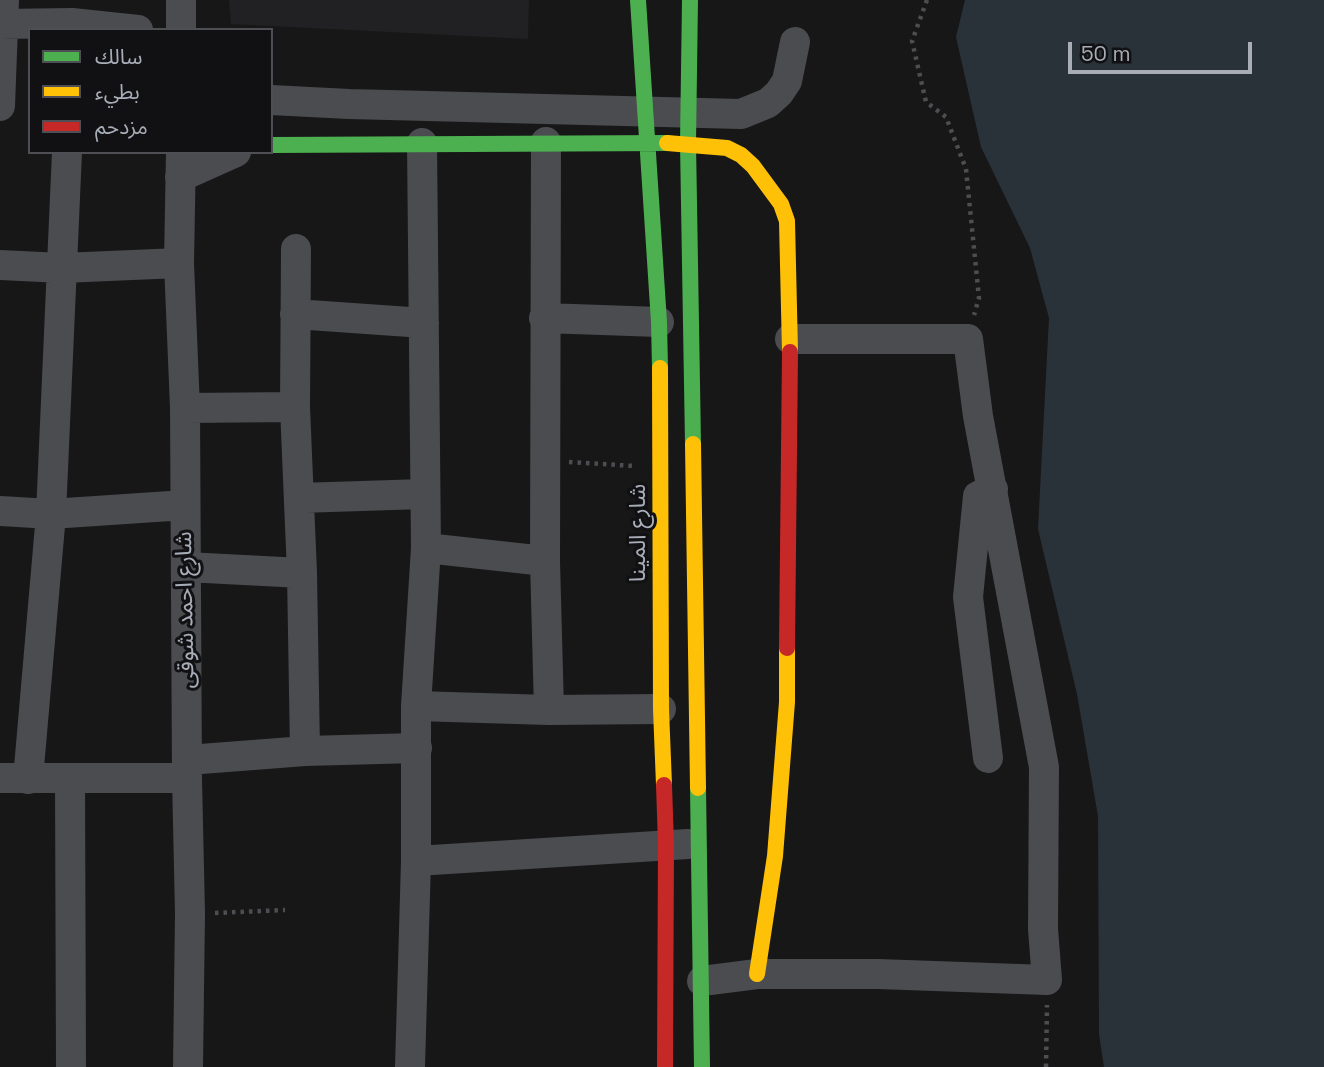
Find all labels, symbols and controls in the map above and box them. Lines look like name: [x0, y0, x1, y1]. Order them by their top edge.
legend: [28, 28, 273, 154]
scale bar: [1072, 28, 1256, 72]
text: 50 m: [1081, 40, 1131, 67]
text: سالك: [95, 43, 142, 70]
text: بطيء: [95, 78, 140, 105]
text: مزدحم: [95, 113, 148, 140]
street label: شارع المينا: [625, 484, 653, 582]
street label: شارع احمد شوقى: [171, 531, 201, 689]

